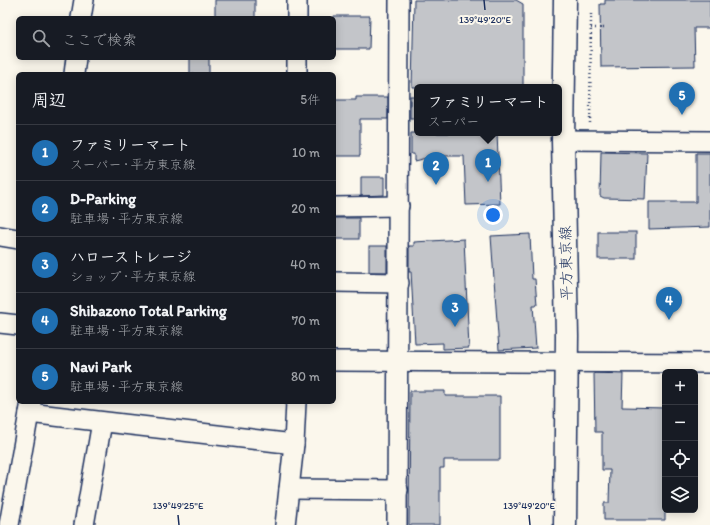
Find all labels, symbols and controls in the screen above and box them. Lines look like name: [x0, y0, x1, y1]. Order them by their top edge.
text: 139°49'20"E: [459, 13, 511, 26]
search box: [16, 16, 336, 60]
icon: search: [30, 27, 52, 49]
text: ここで検索: [62, 31, 137, 49]
pin: 5: [669, 82, 695, 115]
popup: [414, 84, 562, 136]
text: 周辺: [32, 90, 66, 110]
text: 5件: [300, 92, 320, 107]
text: ファミリーマート: [428, 93, 548, 111]
text: スーパー: [428, 114, 479, 129]
text: ファミリーマート: [70, 136, 191, 154]
text: 1: [42, 145, 48, 160]
text: 10 m: [292, 145, 320, 160]
pin: 1: [475, 149, 501, 182]
pin: 2: [423, 152, 449, 185]
text: スーパー · 平方東京線: [70, 157, 195, 172]
text: D-Parking: [70, 190, 136, 208]
text: 2: [42, 201, 48, 216]
text: 20 m: [291, 201, 320, 216]
your location: [483, 205, 503, 225]
text: 駐車場 · 平方東京線: [70, 211, 183, 226]
street label: 平方東京線: [556, 225, 576, 301]
text: ハローストレージ: [70, 248, 191, 266]
text: 3: [41, 257, 49, 272]
text: 40 m: [290, 257, 320, 272]
text: ショップ · 平方東京線: [70, 269, 195, 284]
pin: 4: [656, 287, 682, 320]
pin: 3: [442, 294, 468, 327]
text: Shibazono Total Parking: [70, 302, 227, 320]
text: 4: [41, 313, 49, 328]
text: 70 m: [292, 313, 320, 328]
text: 駐車場 · 平方東京線: [70, 323, 183, 338]
text: Navi Park: [70, 358, 132, 376]
text: 5: [42, 369, 48, 384]
text: 80 m: [291, 369, 320, 384]
map controls: [662, 369, 698, 513]
button: +: [662, 369, 698, 405]
text: 駐車場 · 平方東京線: [70, 379, 183, 394]
button: −: [662, 405, 698, 441]
button: locate: [662, 441, 698, 477]
button: layers: [662, 477, 698, 513]
text: 139°49'25"E: [152, 499, 204, 512]
text: 139°49'20"E: [503, 499, 555, 512]

